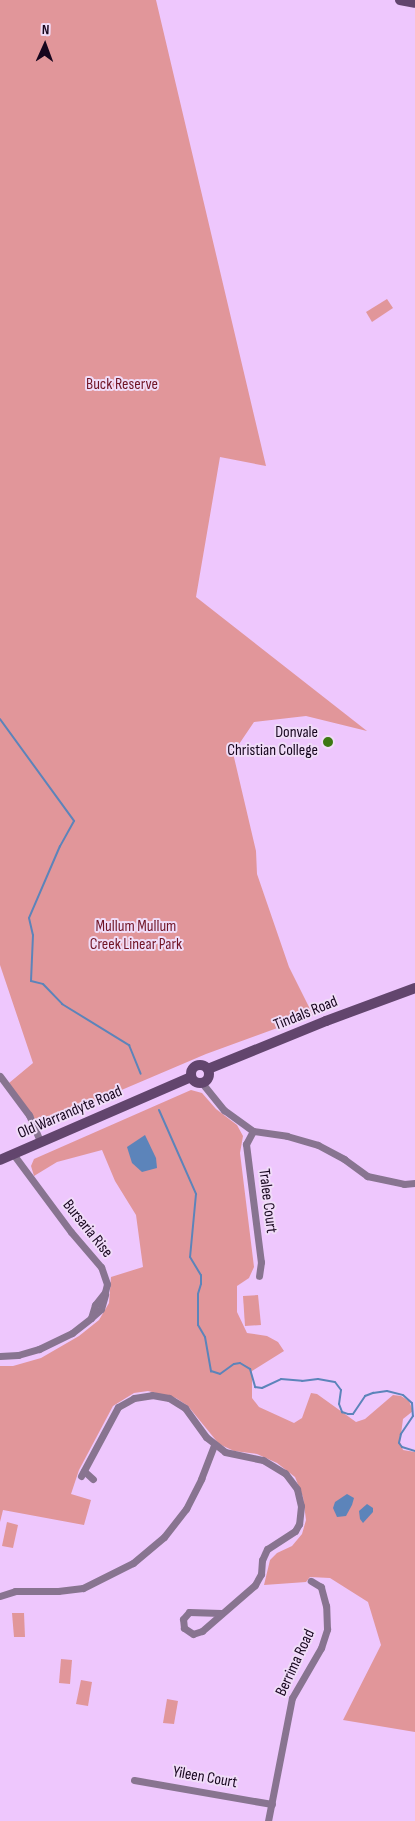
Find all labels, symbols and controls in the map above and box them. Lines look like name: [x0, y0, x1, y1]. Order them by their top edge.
north arrow: [20, 20, 70, 70]
text: N: [41, 21, 50, 38]
park label: Buck Reserve: [86, 375, 158, 395]
place label: Donvale Christian College: [227, 723, 318, 761]
marker: Donvale Christian College: [322, 736, 334, 748]
park label: Mullum Mullum Creek Linear Park: [90, 917, 182, 955]
street label: Tindals Road: [271, 993, 341, 1035]
street label: Old Warrandyte Road: [15, 1082, 125, 1144]
street label: Tralee Court: [254, 1168, 280, 1234]
street label: Bursaria Rise: [58, 1196, 116, 1262]
street label: Berrima Road: [272, 1627, 320, 1699]
street label: Yileen Court: [171, 1763, 239, 1793]

